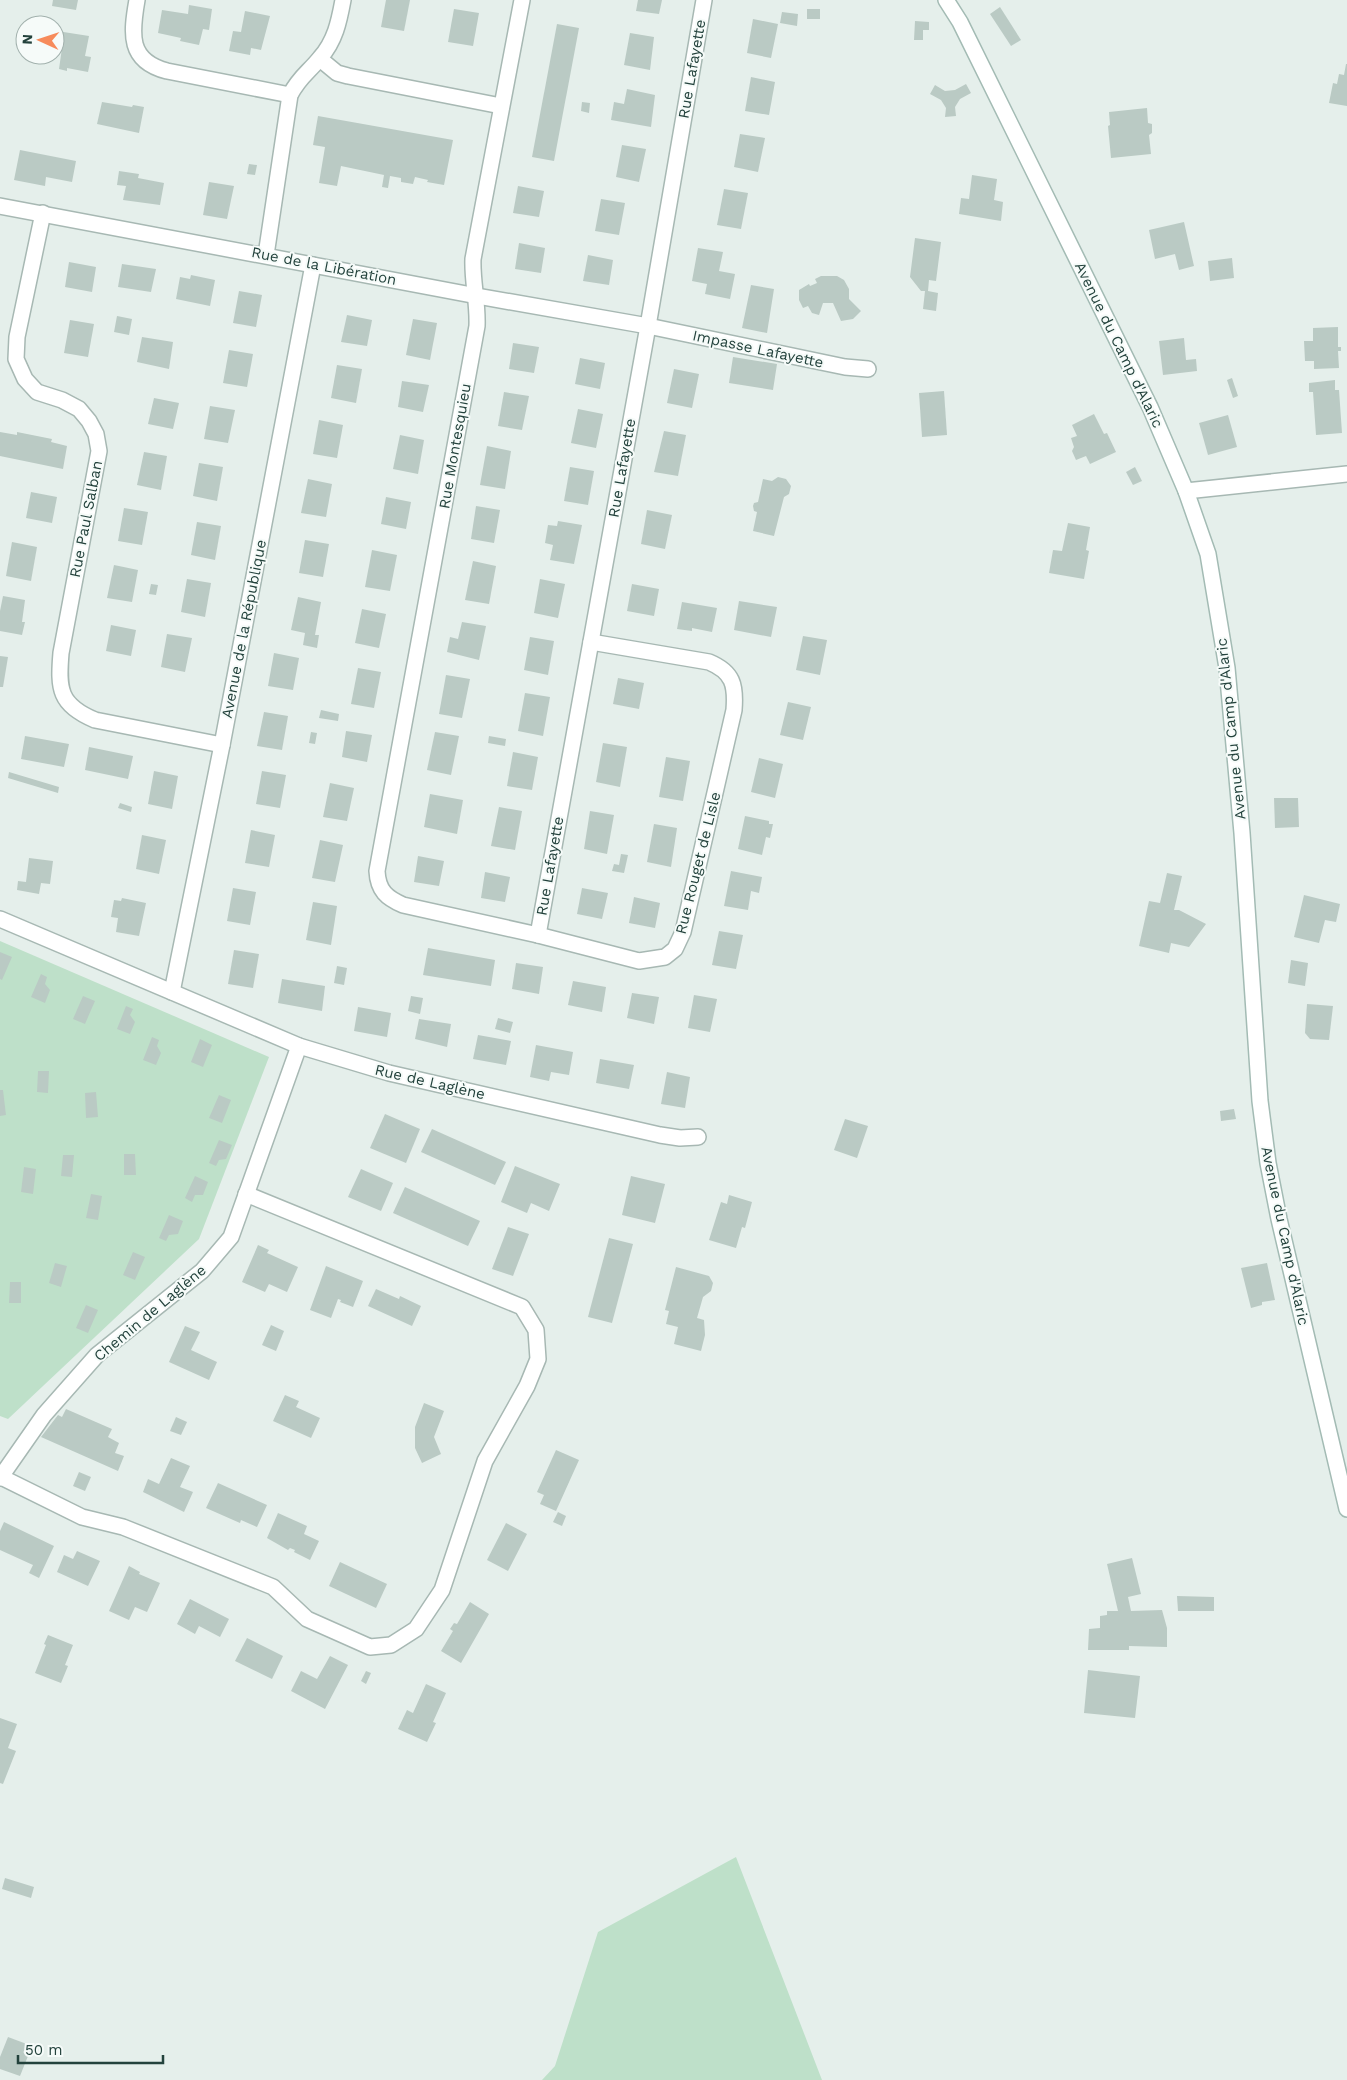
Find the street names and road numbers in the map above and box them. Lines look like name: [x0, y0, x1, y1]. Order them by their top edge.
street label: Rue Lafayette: [674, 18, 710, 120]
street label: Rue de la Libération: [250, 243, 398, 289]
street label: Avenue du Camp d'Alaric: [1071, 259, 1167, 431]
street label: Impasse Lafayette: [691, 326, 825, 372]
street label: Rue Montesquieu: [435, 382, 475, 510]
street label: Rue Lafayette: [604, 417, 640, 519]
street label: Rue Paul Salban: [66, 459, 106, 579]
street label: Avenue de la République: [218, 538, 270, 720]
street label: Avenue du Camp d'Alaric: [1213, 637, 1249, 821]
street label: Rue Rouget de Lisle: [672, 790, 724, 936]
street label: Rue Lafayette: [532, 815, 568, 917]
street label: Rue de Laglène: [373, 1061, 487, 1103]
street label: Avenue du Camp d'Alaric: [1257, 1145, 1313, 1327]
street label: Chemin de Laglène: [90, 1261, 210, 1365]

